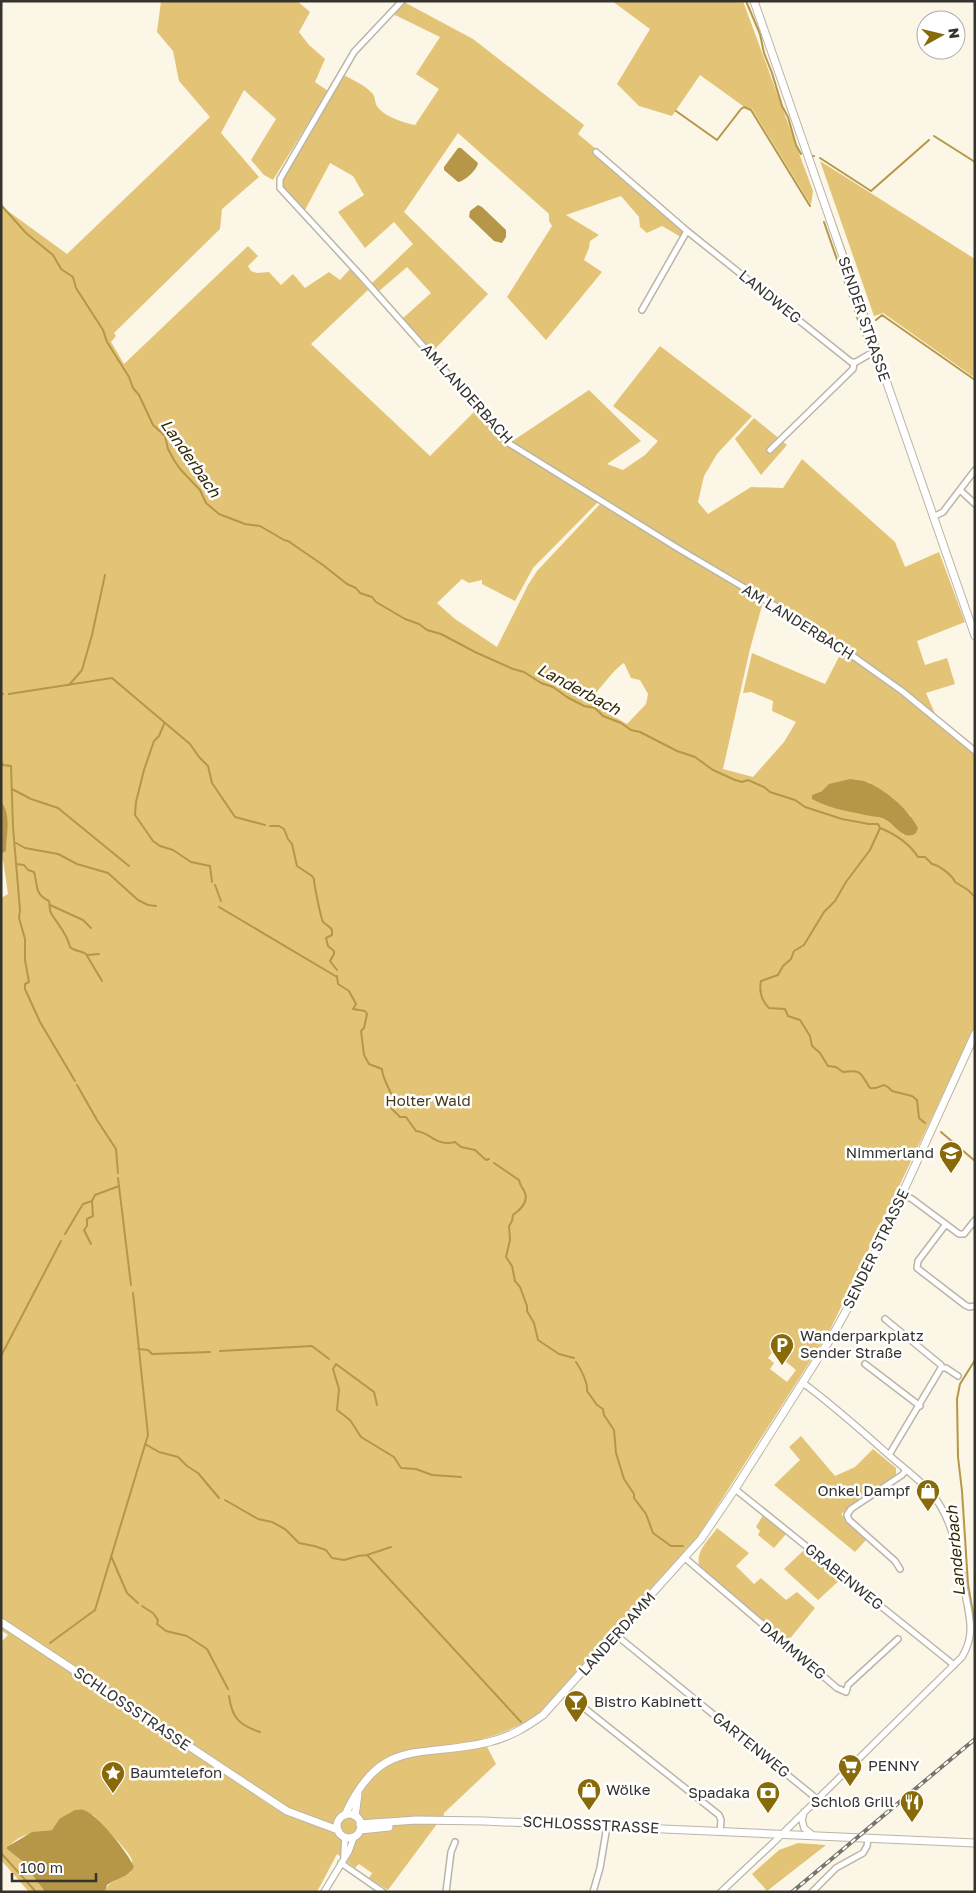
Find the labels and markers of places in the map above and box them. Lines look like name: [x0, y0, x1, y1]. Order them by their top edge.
school or university icon: Nimmerland: [938, 1140, 964, 1174]
place label: Nimmerland: [846, 1143, 934, 1161]
place label: Wanderparkplatz Sender Straße: [800, 1326, 924, 1361]
parking icon: Wanderparkplatz Sender Straße: [769, 1332, 795, 1366]
shop icon: Onkel Dampf: [915, 1478, 941, 1512]
place label: Onkel Dampf: [817, 1481, 911, 1499]
bar icon: Bistro Kabinett: [563, 1689, 589, 1723]
place label: Bistro Kabinett: [594, 1692, 702, 1710]
supermarket icon: PENNY: [837, 1753, 863, 1787]
place label: PENNY: [868, 1756, 920, 1774]
place icon: Baumtelefon: [100, 1760, 126, 1794]
place label: Baumtelefon: [130, 1763, 222, 1781]
shop icon: Wölke: [576, 1777, 602, 1811]
place label: Wölke: [606, 1780, 651, 1798]
bank icon: Spadaka: [755, 1780, 781, 1814]
place label: Spadaka: [688, 1783, 750, 1801]
restaurant icon: Schloß Grill: [899, 1789, 925, 1823]
place label: Schloß Grill: [811, 1792, 894, 1810]

